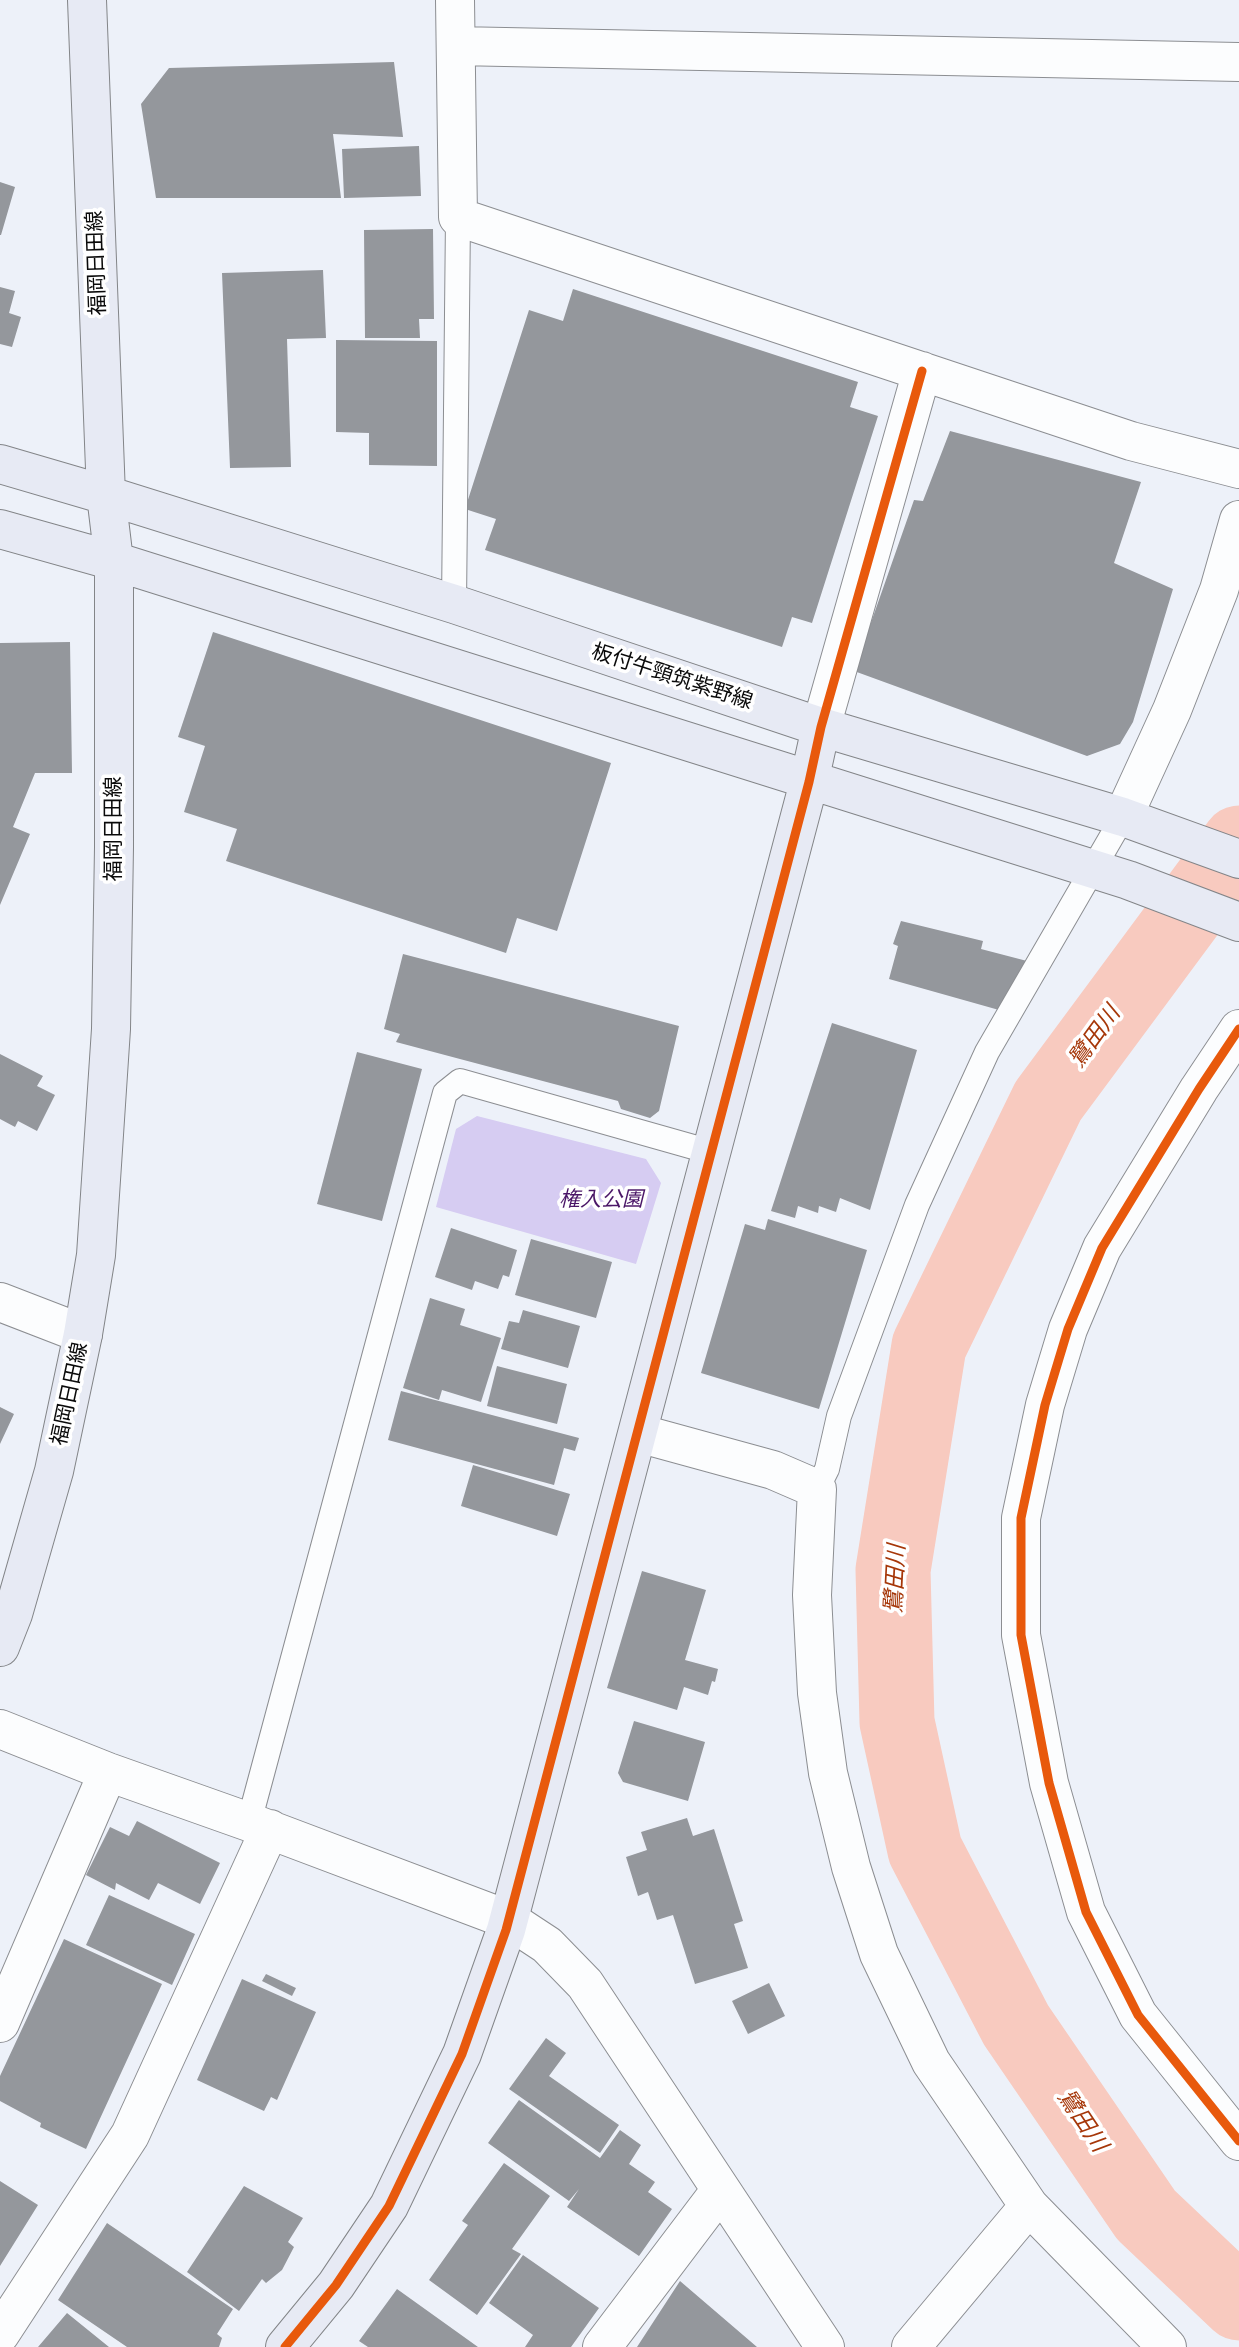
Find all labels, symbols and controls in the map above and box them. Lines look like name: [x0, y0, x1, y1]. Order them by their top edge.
street label: 福岡日田線: [83, 210, 111, 316]
street label: 板付牛頸筑紫野線: [588, 639, 756, 715]
street label: 福岡日田線: [101, 777, 127, 881]
water label: 鷺田川: [1064, 1001, 1126, 1073]
park label: 権入公園: [559, 1187, 643, 1213]
street label: 福岡日田線: [47, 1340, 93, 1448]
water label: 鷺田川: [880, 1544, 912, 1614]
water label: 鷺田川: [1051, 2085, 1113, 2157]

